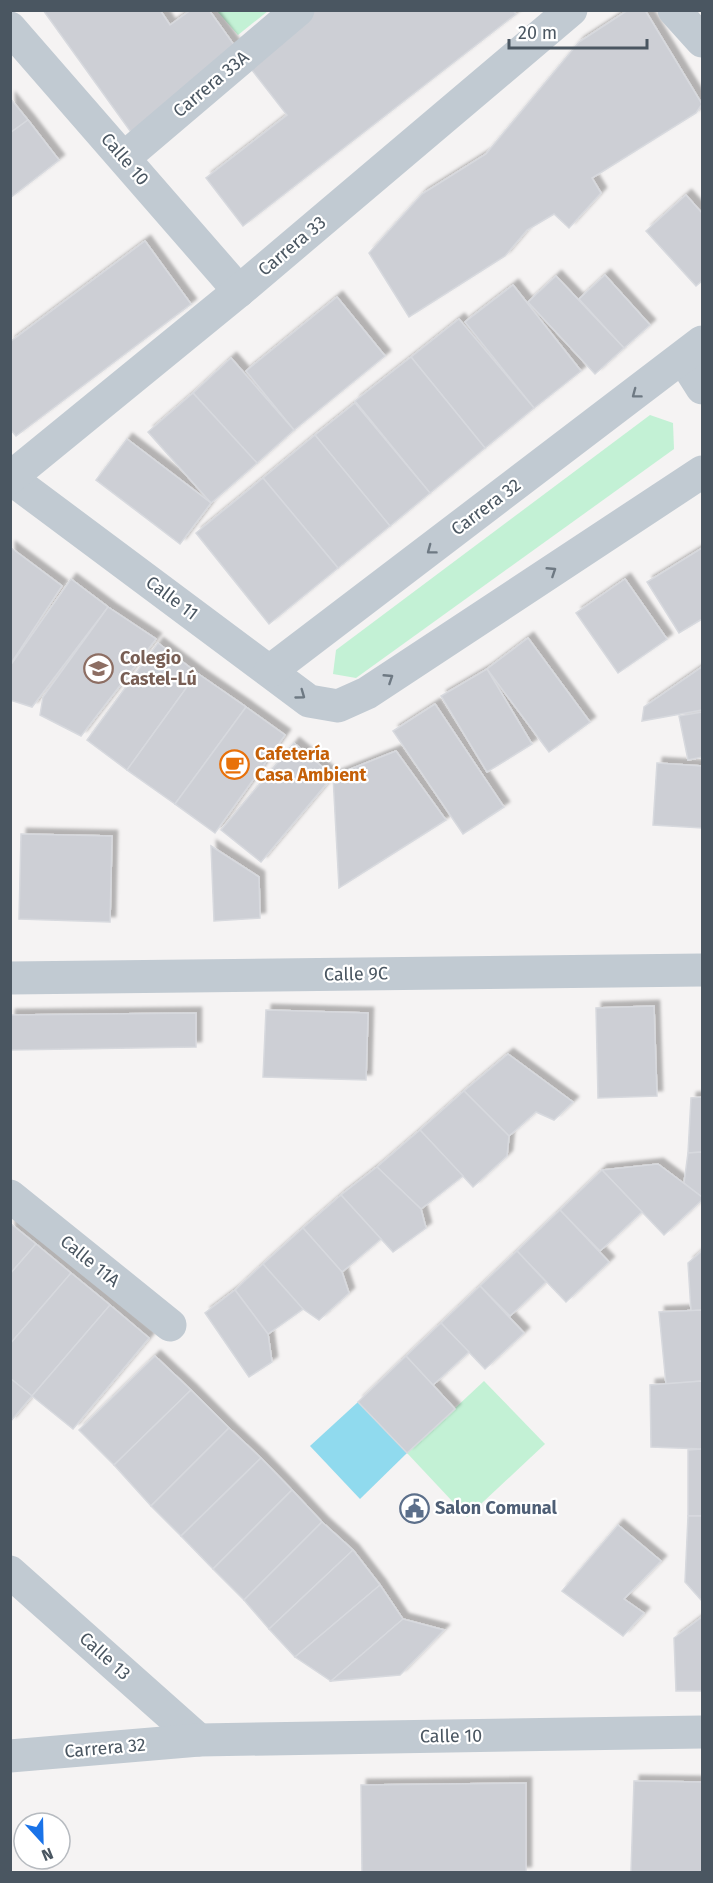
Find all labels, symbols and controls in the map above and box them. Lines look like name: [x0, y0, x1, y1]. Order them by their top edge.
scale bar: [509, 12, 647, 50]
text: 20 m: [518, 22, 557, 44]
street label: Carrera 33A: [169, 46, 254, 122]
street label: Calle 10: [96, 128, 154, 190]
street label: Carrera 33: [254, 211, 330, 281]
one-way arrow: [632, 386, 643, 397]
street label: Carrera 32: [447, 474, 525, 540]
one-way arrow: [426, 542, 437, 553]
one-way arrow: [545, 567, 556, 578]
street label: Calle 11: [141, 571, 203, 625]
place label: Colegio Castel-Lú: [120, 647, 197, 690]
school or university icon: Colegio Castel-Lú: [83, 652, 115, 684]
one-way arrow: [383, 675, 394, 686]
one-way arrow: [295, 688, 306, 699]
place label: Cafetería Casa Ambient: [255, 743, 367, 786]
cafe icon: Cafetería Casa Ambient: [218, 748, 250, 780]
street label: Calle 9C: [324, 962, 388, 986]
street label: Calle 11A: [56, 1230, 125, 1292]
public building icon: Salon Comunal: [398, 1492, 430, 1524]
place label: Salon Comunal: [435, 1497, 557, 1519]
street label: Calle 13: [75, 1627, 135, 1685]
street label: Calle 10: [420, 1724, 482, 1748]
street label: Carrera 32: [63, 1733, 147, 1763]
north arrow: [12, 1811, 72, 1871]
text: N: [39, 1844, 56, 1865]

